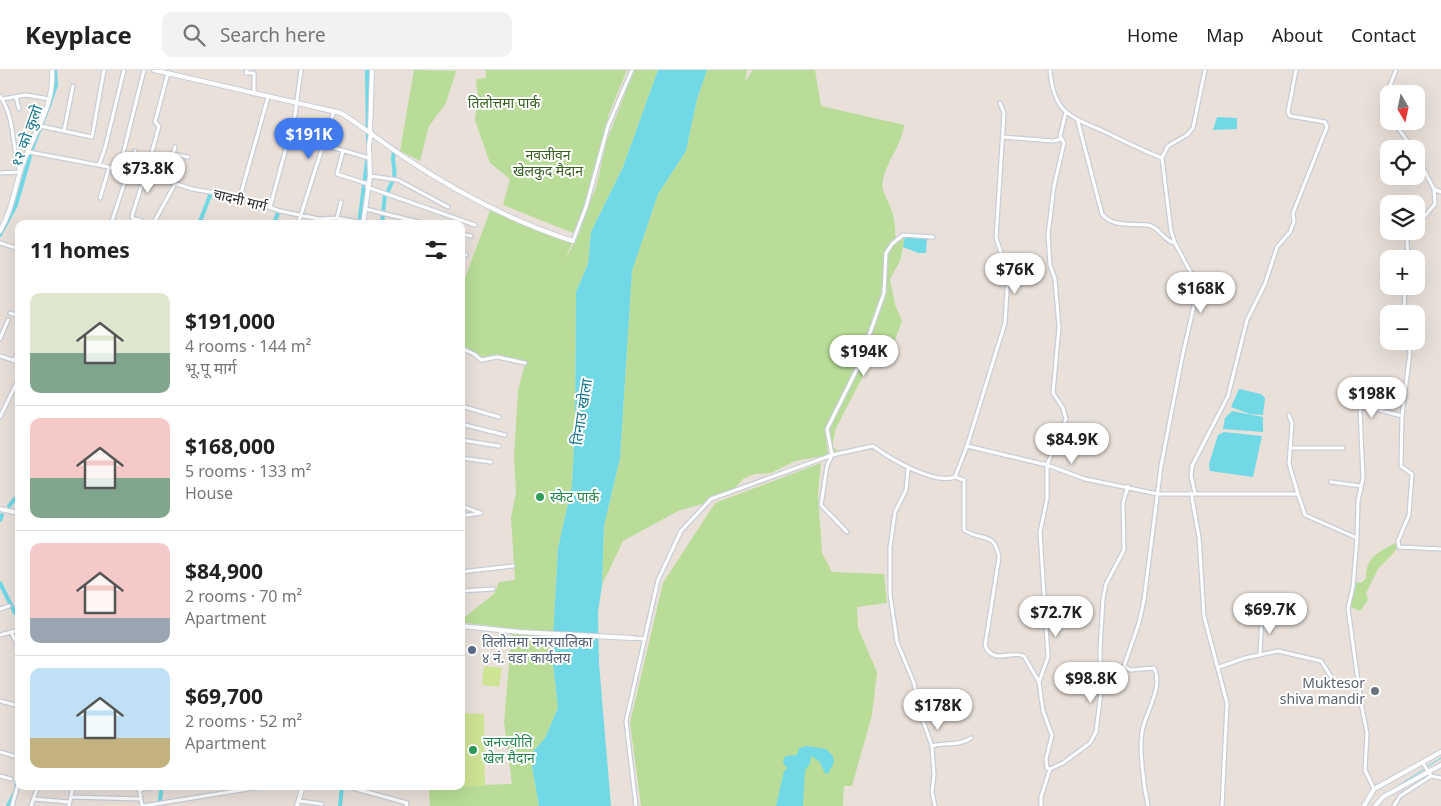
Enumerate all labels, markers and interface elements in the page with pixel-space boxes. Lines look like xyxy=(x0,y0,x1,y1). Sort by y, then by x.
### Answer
search box xyxy=(162,12,512,57)
text: Keyplace xyxy=(25,18,132,51)
icon: search xyxy=(180,21,208,49)
text: Search here xyxy=(220,22,326,48)
text: Home xyxy=(1127,23,1178,47)
text: Map xyxy=(1206,23,1244,47)
text: About xyxy=(1272,23,1323,47)
text: Contact xyxy=(1351,23,1416,47)
north arrow xyxy=(1380,85,1425,130)
map controls xyxy=(1380,85,1425,350)
park label: तिलोत्तमा पार्क xyxy=(468,93,540,112)
water label: १२ को कुलो xyxy=(6,101,48,170)
pin: $191K xyxy=(274,118,344,160)
text: $191K xyxy=(285,123,333,145)
button: locate xyxy=(1380,140,1425,185)
park label: नवजीवन खेलकुद मैदान xyxy=(513,145,583,181)
pin: $73.8K xyxy=(107,152,189,194)
text: $73.8K xyxy=(122,157,174,179)
street label: चादनी मार्ग xyxy=(211,184,270,216)
button: layers xyxy=(1380,195,1425,240)
text: 11 homes xyxy=(30,236,130,264)
icon: filters xyxy=(422,236,450,264)
button: + xyxy=(1380,250,1425,295)
pin: $76K xyxy=(985,252,1045,295)
text: $76K xyxy=(996,258,1034,280)
pin: $168K xyxy=(1166,272,1236,314)
text: $168K xyxy=(1177,277,1225,299)
button: − xyxy=(1380,305,1425,350)
text: $191,000 xyxy=(185,307,275,335)
icon: home xyxy=(70,313,130,373)
pin: $194K xyxy=(829,334,899,377)
text: 4 rooms · 144 m² xyxy=(185,335,311,357)
text: $194K xyxy=(840,340,888,362)
text: भू.पू मार्ग xyxy=(185,357,237,379)
water label: तिनाउ खोला xyxy=(566,376,596,446)
pin: $198K xyxy=(1337,376,1407,419)
text: $198K xyxy=(1348,382,1396,404)
pin: $84.9K xyxy=(1031,422,1113,465)
text: $84.9K xyxy=(1046,428,1098,450)
text: $168,000 xyxy=(185,432,275,460)
icon: home xyxy=(70,438,130,498)
text: 5 rooms · 133 m² xyxy=(185,460,311,482)
text: House xyxy=(185,482,233,504)
place label: स्केट पार्क xyxy=(550,487,599,506)
marker: स्केट पार्क xyxy=(534,491,546,503)
text: $84,900 xyxy=(185,557,263,585)
icon: home xyxy=(70,563,130,623)
text: 2 rooms · 70 m² xyxy=(185,585,302,607)
pin: $69.7K xyxy=(1229,592,1311,635)
pin: $72.7K xyxy=(1015,596,1097,638)
text: $69.7K xyxy=(1244,598,1296,620)
text: $72.7K xyxy=(1030,601,1082,623)
text: Apartment xyxy=(185,607,266,629)
place label: तिलोत्तमा नगरपालिका ४ नं. वडा कार्यलय xyxy=(482,632,593,667)
marker: तिलोत्तमा नगरपालिका ४ नं. वडा कार्यलय xyxy=(466,644,478,656)
pin: $98.8K xyxy=(1050,662,1132,704)
text: $98.8K xyxy=(1065,667,1117,689)
place label: Muktesor shiva mandir xyxy=(1280,673,1365,708)
text: $69,700 xyxy=(185,682,263,710)
marker: Muktesor shiva mandir xyxy=(1369,685,1381,697)
icon: home xyxy=(70,688,130,748)
pin: $178K xyxy=(903,688,973,731)
text: $178K xyxy=(914,694,962,716)
text: 2 rooms · 52 m² xyxy=(185,710,302,732)
text: Apartment xyxy=(185,732,266,754)
place label: जनज्योति खेल मैदान xyxy=(483,732,535,767)
marker: जनज्योति खेल मैदान xyxy=(467,744,479,756)

